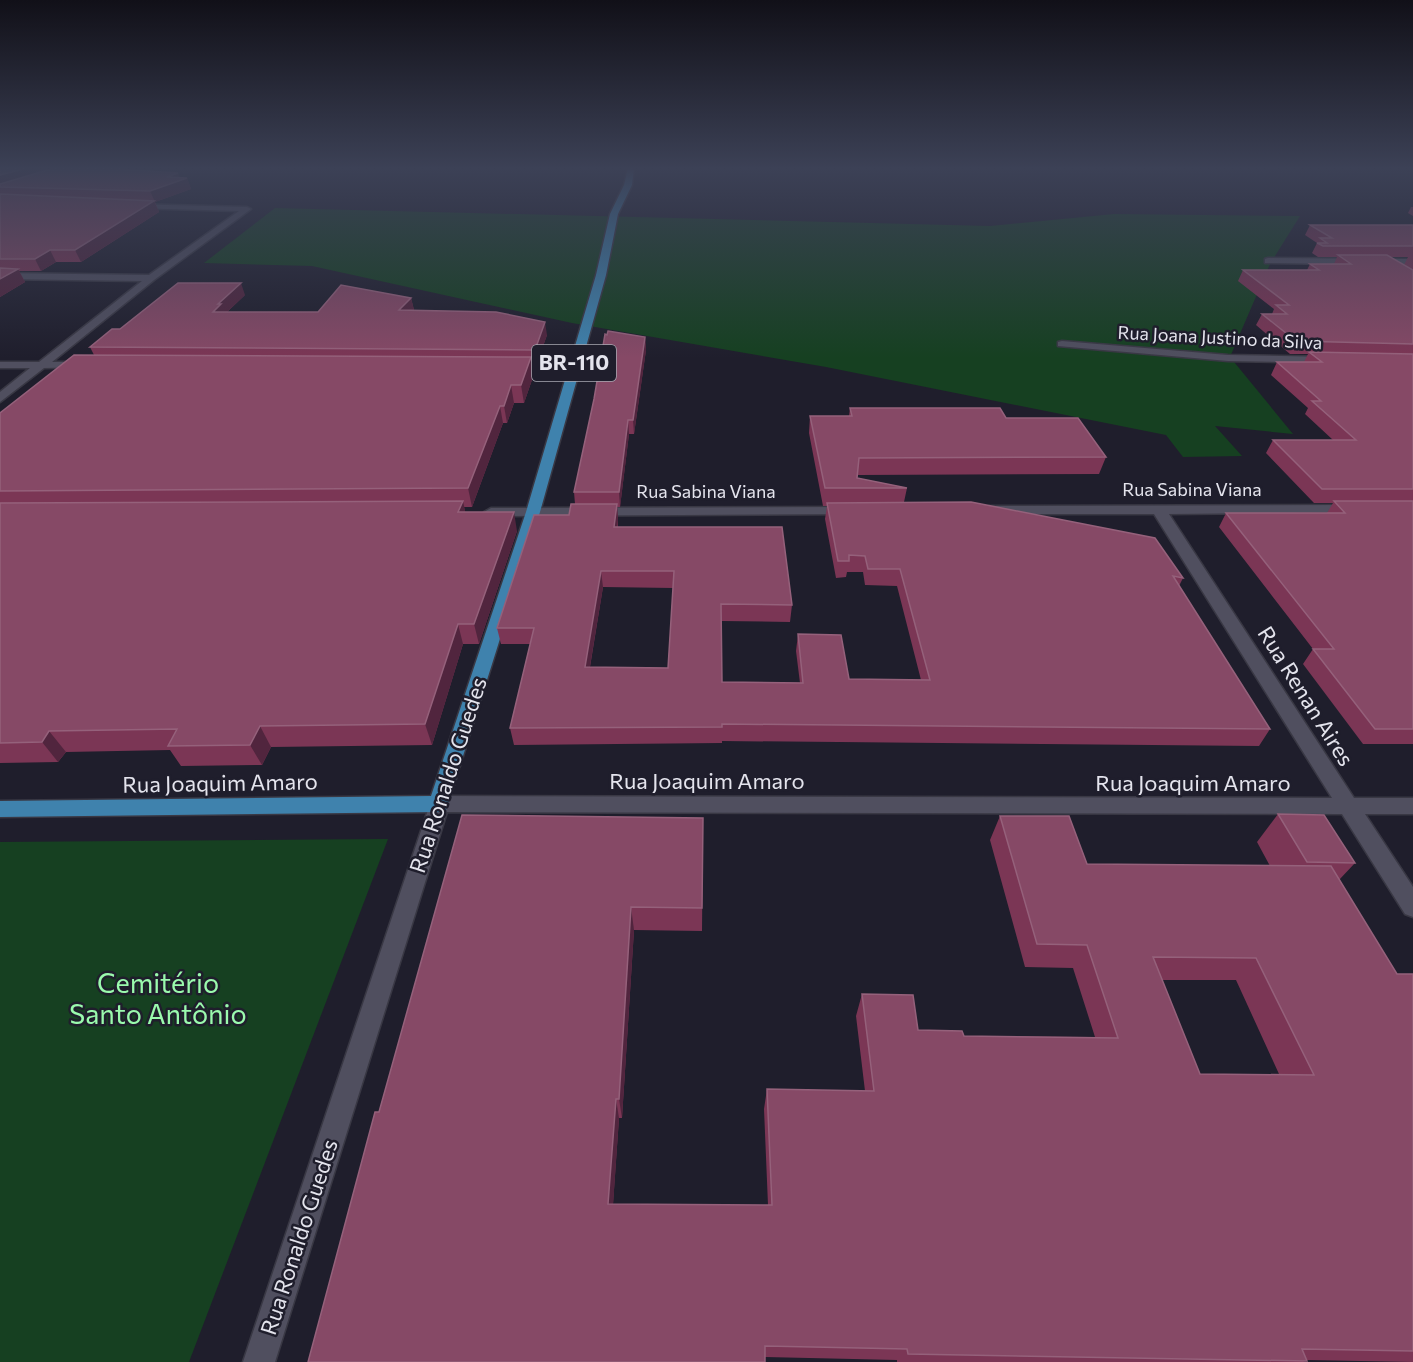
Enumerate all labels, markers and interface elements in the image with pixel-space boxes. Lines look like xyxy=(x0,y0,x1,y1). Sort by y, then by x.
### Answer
street label: Rua Joana Justino da Silva xyxy=(1117,321,1323,353)
road number: BR-110 xyxy=(532,345,616,381)
street label: Rua Sabina Viana xyxy=(1122,478,1262,500)
street label: Rua Sabina Viana xyxy=(636,480,776,502)
street label: Rua Renan Aires xyxy=(1253,621,1360,771)
street label: Rua Ronaldo Guedes xyxy=(403,674,492,876)
street label: Rua Joaquim Amaro xyxy=(122,767,318,798)
street label: Rua Joaquim Amaro xyxy=(609,767,805,794)
street label: Rua Joaquim Amaro xyxy=(1095,769,1291,796)
park label: Cemitério Santo Antônio xyxy=(69,966,247,1030)
street label: Rua Ronaldo Guedes xyxy=(254,1136,343,1338)

